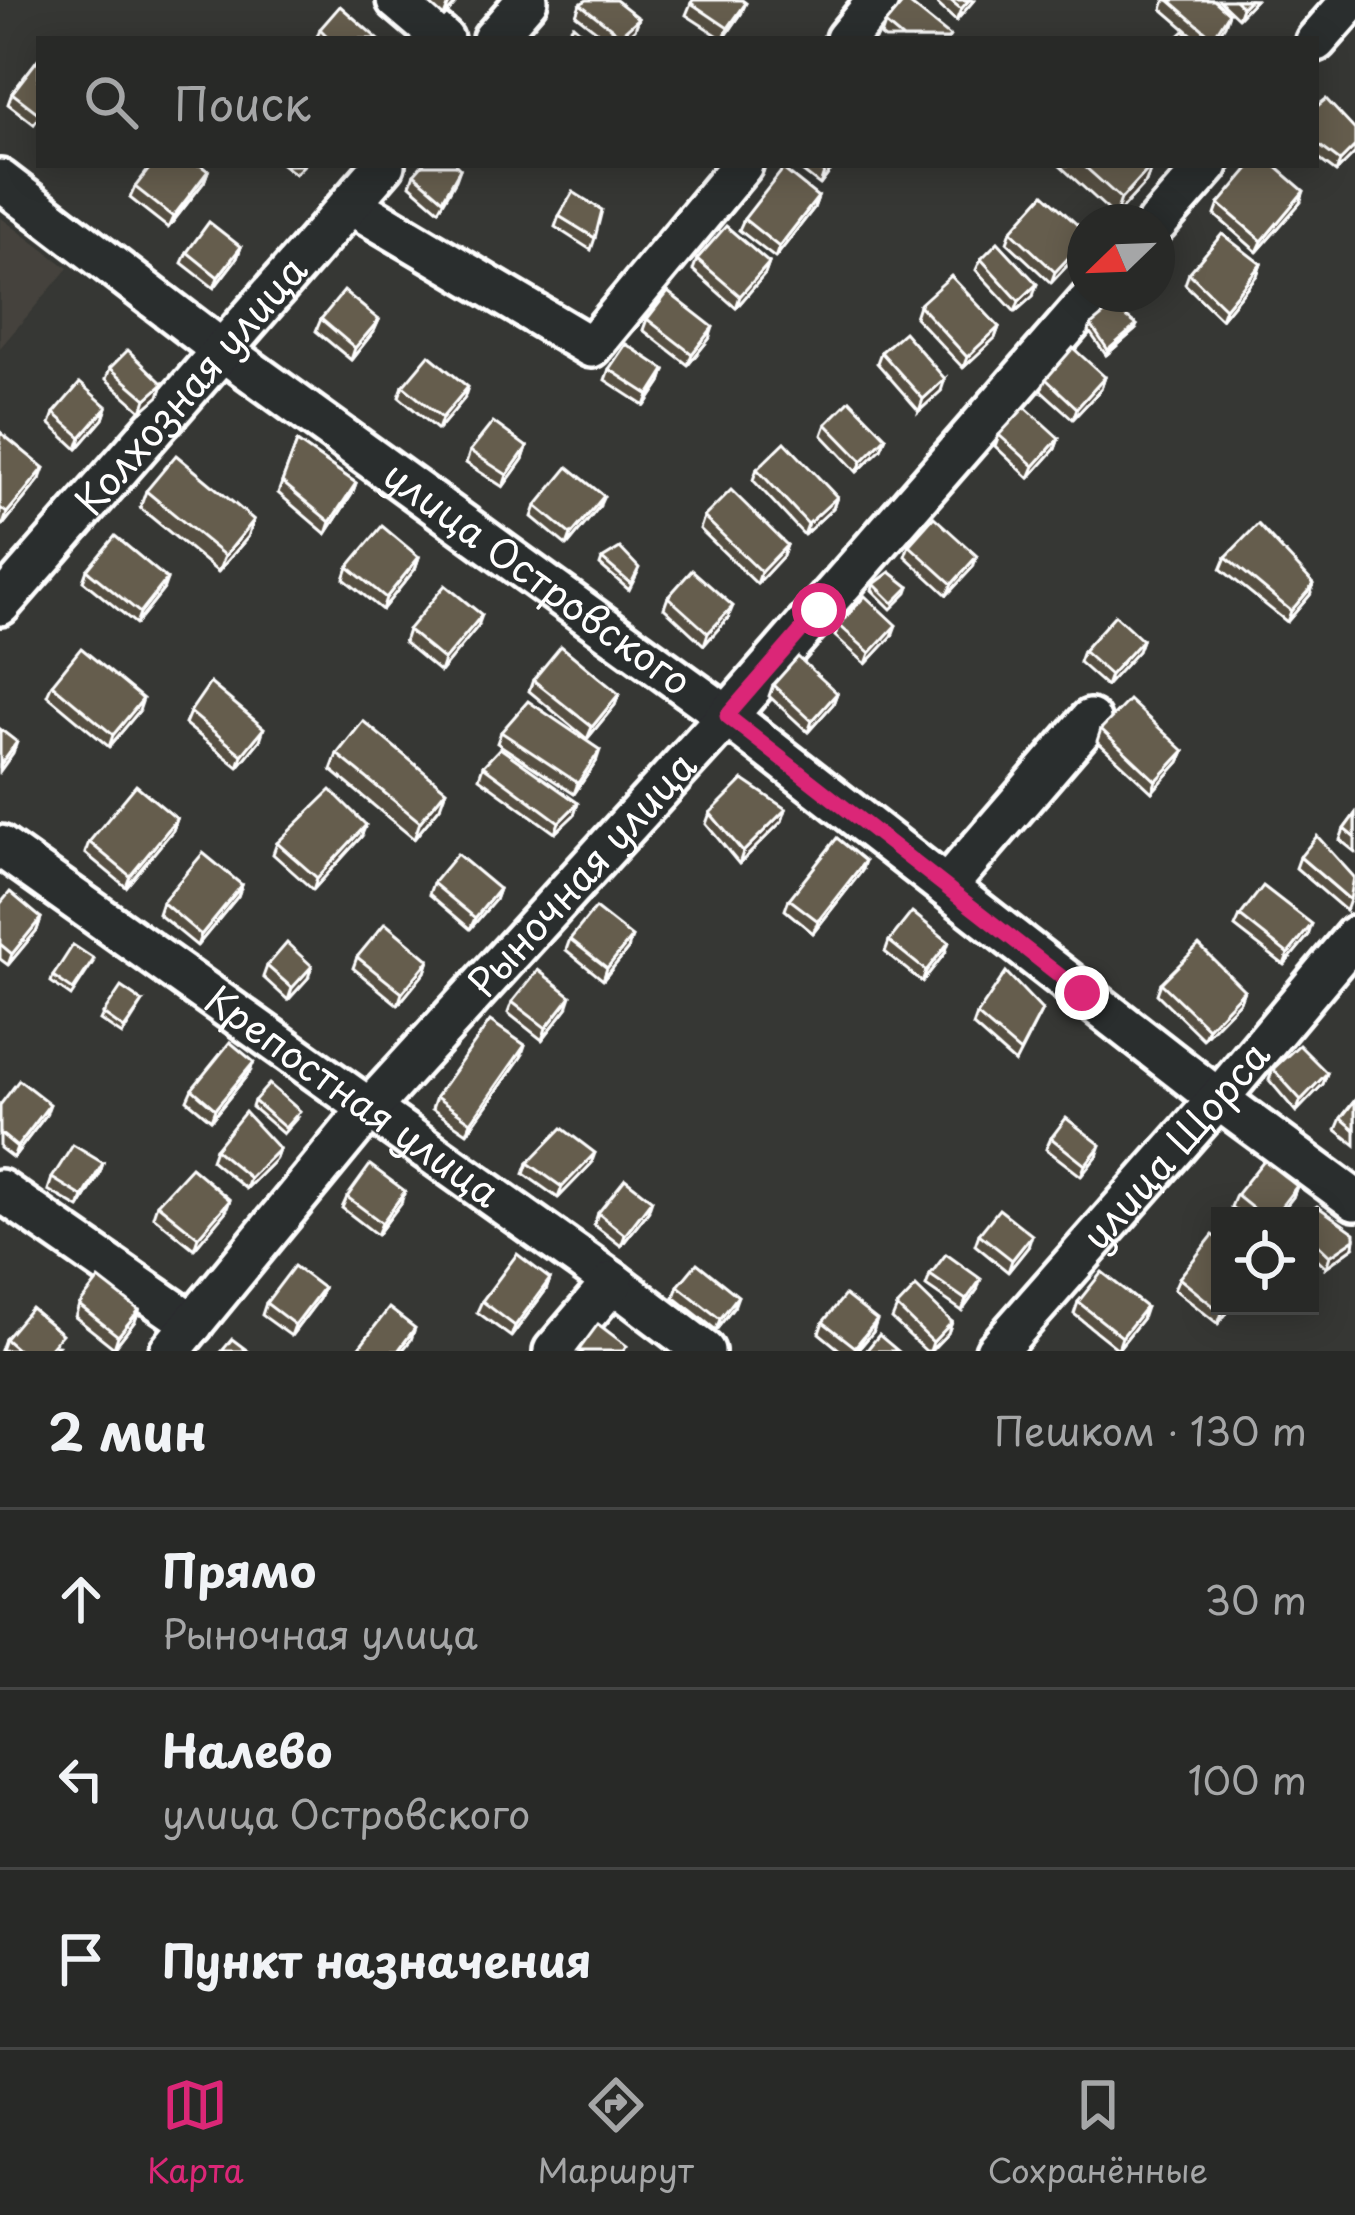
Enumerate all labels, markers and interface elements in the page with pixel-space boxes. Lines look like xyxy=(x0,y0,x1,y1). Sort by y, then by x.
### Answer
search box xyxy=(36,36,1319,168)
text: Поиск xyxy=(174,68,311,136)
icon: search xyxy=(78,69,144,135)
north arrow xyxy=(1067,204,1175,312)
street label: Колхозная улица xyxy=(59,241,320,527)
street label: улица Островского xyxy=(372,445,705,708)
route start xyxy=(792,583,846,637)
street label: Рыночная улица xyxy=(452,736,709,1010)
route end xyxy=(1055,966,1109,1020)
street label: Крепостная улица xyxy=(194,969,514,1220)
street label: улица Щорса xyxy=(1066,1026,1283,1262)
map controls xyxy=(1211,1207,1319,1315)
button: locate xyxy=(1211,1207,1319,1315)
text: 2 мин xyxy=(48,1391,207,1468)
text: Пешком · 130 m xyxy=(994,1400,1307,1459)
text: Прямо xyxy=(162,1535,316,1603)
icon: ahead xyxy=(48,1566,114,1632)
text: 30 m xyxy=(1204,1569,1307,1628)
text: Рыночная улица xyxy=(162,1603,478,1662)
text: Налево xyxy=(162,1715,332,1783)
icon: left xyxy=(48,1746,114,1812)
text: 100 m xyxy=(1188,1749,1307,1808)
text: улица Островского xyxy=(162,1783,530,1842)
text: Пункт назначения xyxy=(162,1925,592,1993)
icon: arrive xyxy=(48,1926,114,1992)
tab: Карта xyxy=(147,2072,244,2194)
tab: Маршрут xyxy=(538,2072,694,2194)
tab: Сохранённые xyxy=(987,2072,1208,2194)

